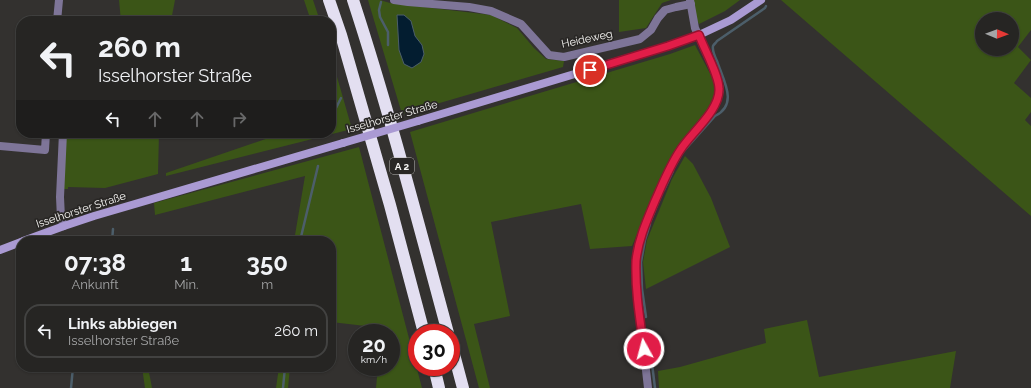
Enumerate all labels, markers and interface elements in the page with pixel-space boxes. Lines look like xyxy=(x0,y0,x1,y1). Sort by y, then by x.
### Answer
north arrow xyxy=(975,12,1019,56)
map controls xyxy=(975,12,1019,56)
street label: Heideweg xyxy=(560,27,614,51)
text: 260 m xyxy=(98,31,181,64)
icon: left xyxy=(32,32,84,84)
pin xyxy=(573,53,607,87)
icon: arrive xyxy=(579,59,601,81)
text: Isselhorster Straße xyxy=(98,65,252,86)
street label: Isselhorster Straße xyxy=(345,98,439,136)
icon: left xyxy=(102,108,124,130)
icon: ahead xyxy=(144,108,166,130)
icon: ahead xyxy=(186,108,208,130)
icon: right xyxy=(228,108,250,130)
road number: A 2 xyxy=(390,158,414,174)
street label: Isselhorster Straße xyxy=(34,189,128,231)
text: 07:38 xyxy=(64,248,126,277)
text: 1 xyxy=(180,248,192,277)
text: 350 xyxy=(247,248,288,277)
text: Ankunft xyxy=(72,277,119,292)
text: Min. xyxy=(174,277,198,292)
text: m xyxy=(261,277,273,292)
text: Links abbiegen xyxy=(68,315,177,333)
icon: left xyxy=(34,320,56,342)
text: 260 m xyxy=(274,322,318,340)
speed limit sign: 30 xyxy=(408,324,460,376)
position arrow xyxy=(623,328,665,370)
text: Isselhorster Straße xyxy=(68,333,179,348)
text: 20 xyxy=(362,333,386,357)
text: km/h xyxy=(361,354,387,365)

